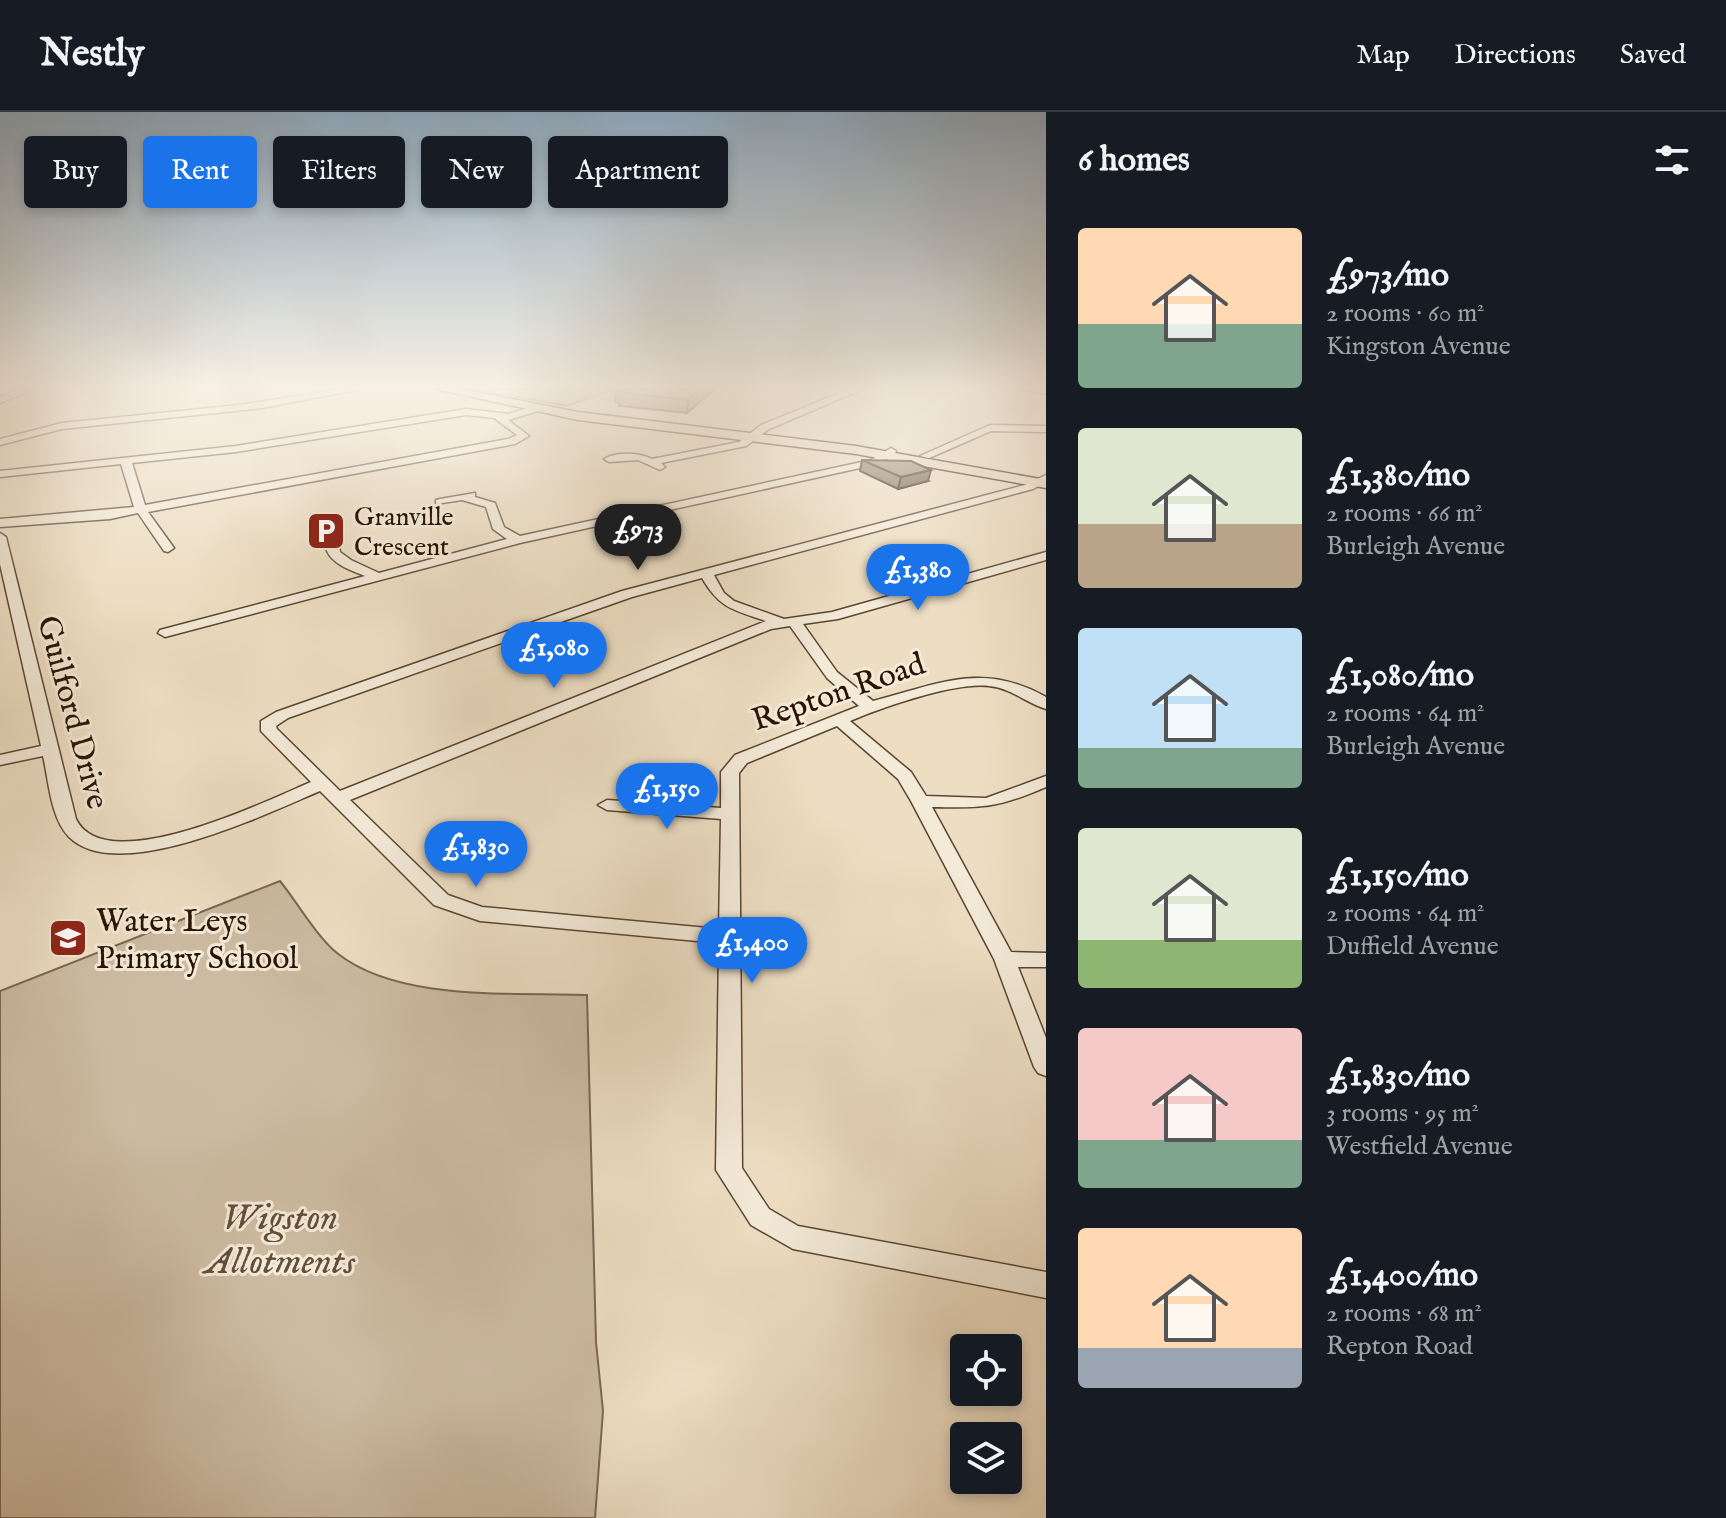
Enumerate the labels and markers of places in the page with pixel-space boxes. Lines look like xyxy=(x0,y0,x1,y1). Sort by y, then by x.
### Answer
place label: Granville Crescent xyxy=(354,501,454,564)
pin: £973 xyxy=(591,504,685,572)
parking icon: Granville Crescent xyxy=(305,510,347,552)
pin: £1,380 xyxy=(853,544,983,612)
pin: £1,080 xyxy=(489,622,619,690)
pin: £1,150 xyxy=(602,763,732,831)
pin: £1,830 xyxy=(411,821,541,889)
place label: Water Leys Primary School xyxy=(96,902,298,980)
school or university icon: Water Leys Primary School xyxy=(47,917,89,959)
pin: £1,400 xyxy=(687,917,817,985)

